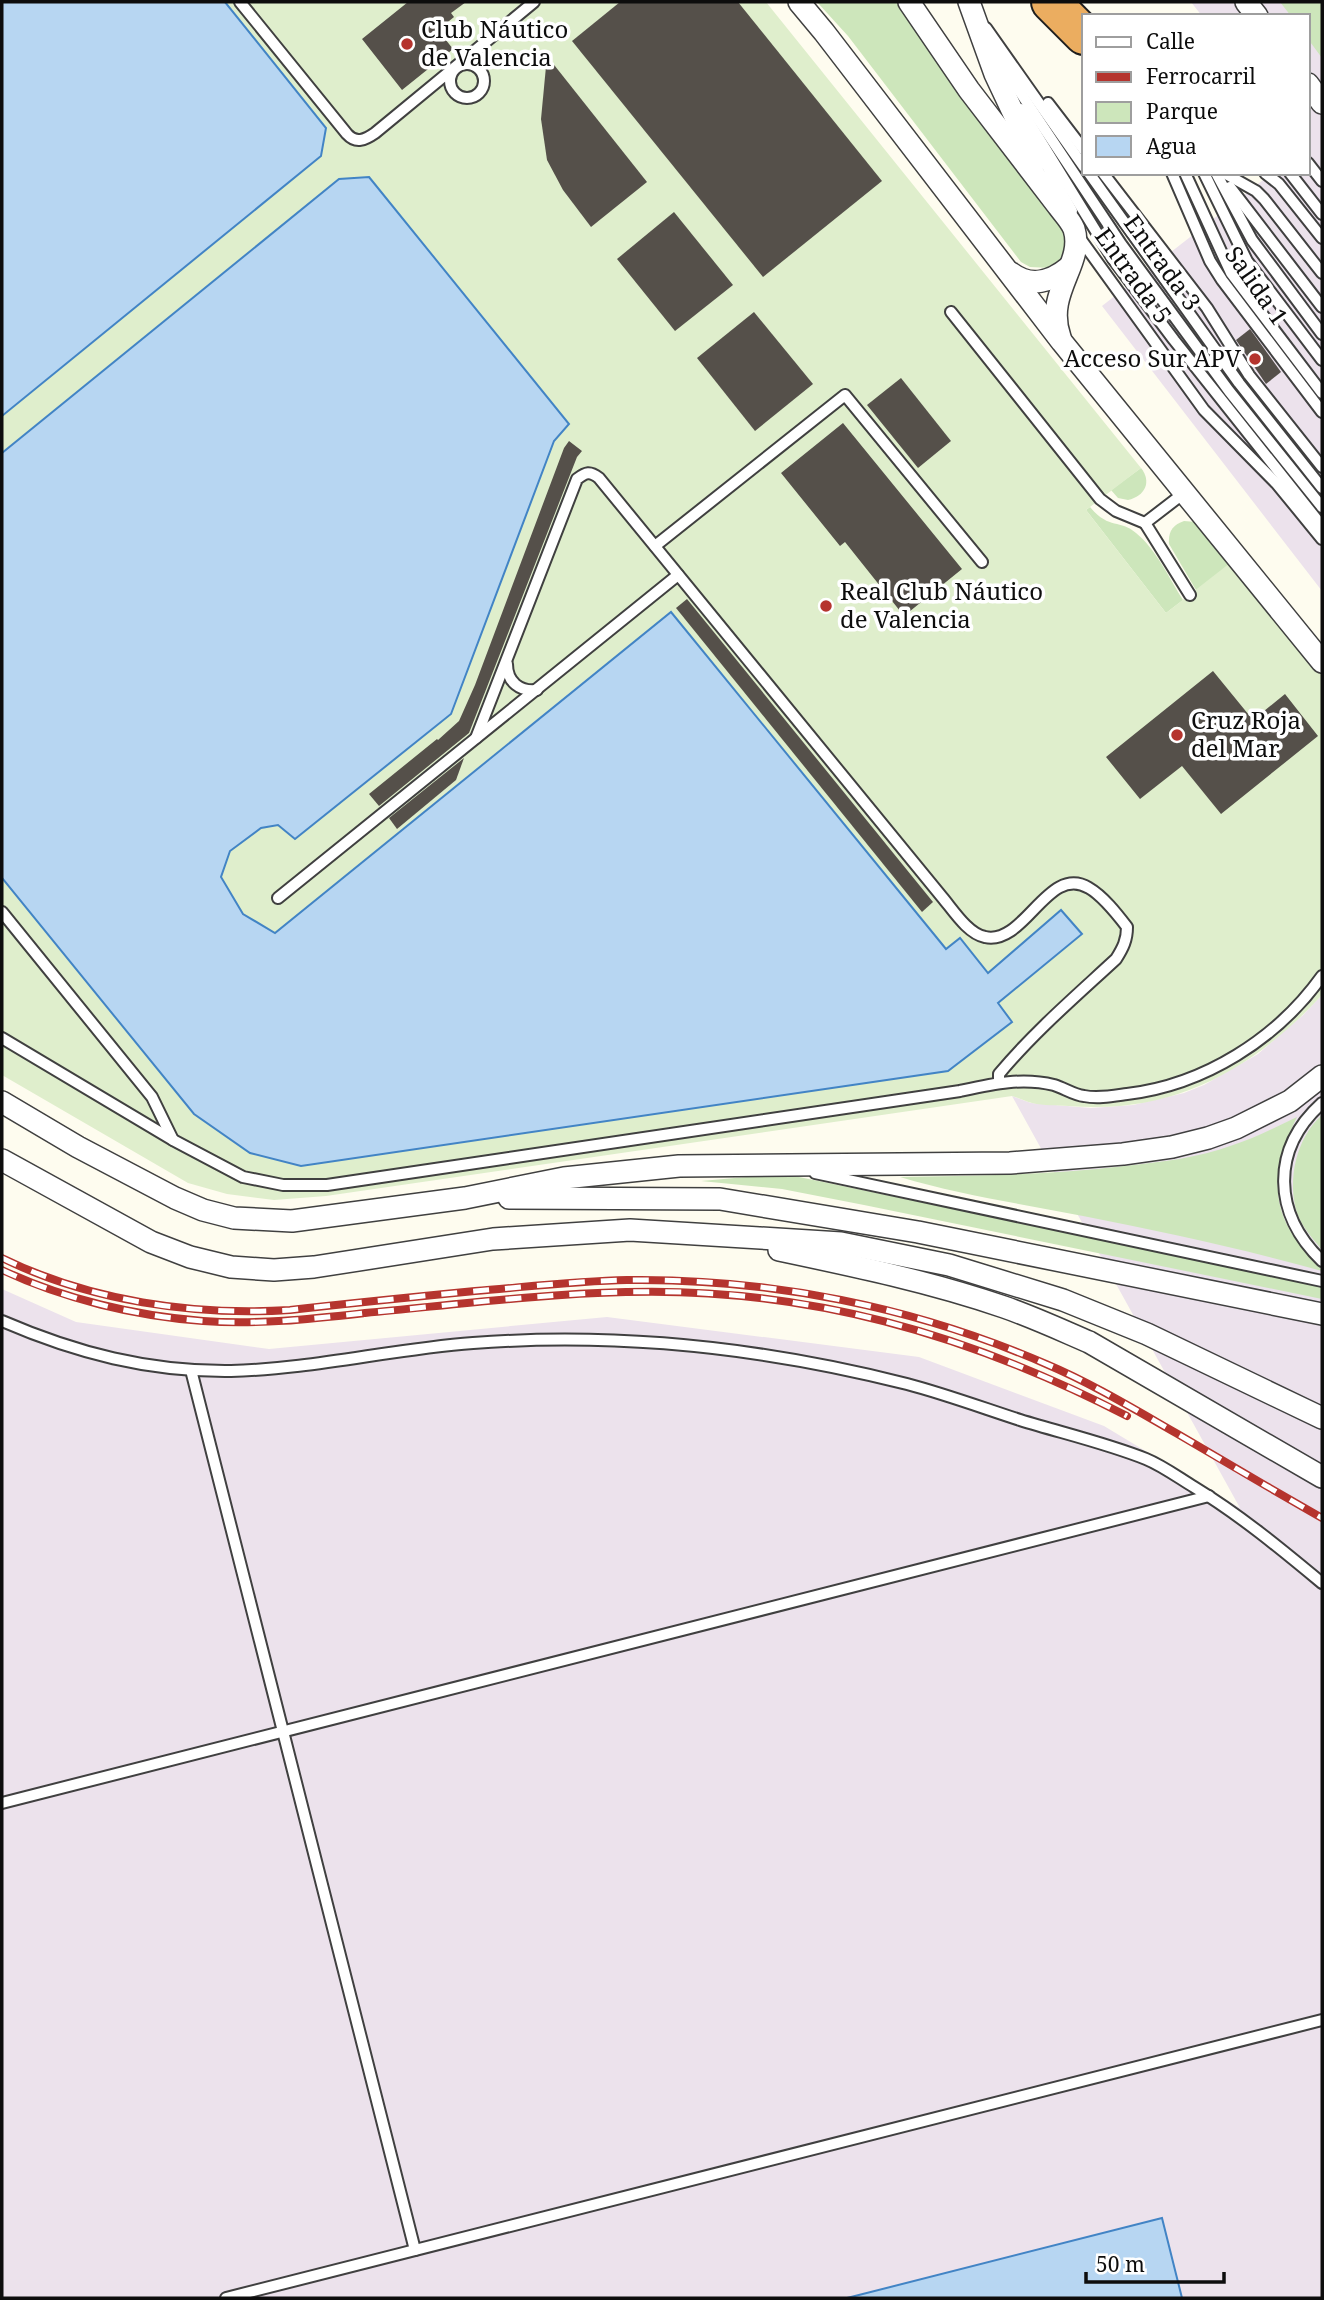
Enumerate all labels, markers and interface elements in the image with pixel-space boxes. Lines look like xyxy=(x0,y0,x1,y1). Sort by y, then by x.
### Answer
place label: Club Náutico de Valencia xyxy=(421,12,568,73)
legend xyxy=(1082,14,1310,175)
text: Calle xyxy=(1146,27,1195,55)
marker: Club Náutico de Valencia xyxy=(399,36,415,52)
text: Ferrocarril xyxy=(1146,62,1256,90)
text: Parque xyxy=(1146,97,1218,125)
text: Agua xyxy=(1146,132,1197,160)
street label: Entrada 3 xyxy=(1117,207,1209,317)
street label: Entrada 5 xyxy=(1088,220,1180,330)
street label: Salida 1 xyxy=(1218,239,1296,331)
place label: Acceso Sur APV xyxy=(1064,341,1242,374)
marker: Acceso Sur APV xyxy=(1247,351,1263,367)
place label: Real Club Náutico de Valencia xyxy=(840,574,1043,635)
marker: Real Club Náutico de Valencia xyxy=(818,598,834,614)
place label: Cruz Roja del Mar xyxy=(1191,703,1301,764)
marker: Cruz Roja del Mar xyxy=(1169,727,1185,743)
scale bar xyxy=(1086,2240,1224,2284)
text: 50 m xyxy=(1096,2250,1145,2278)

